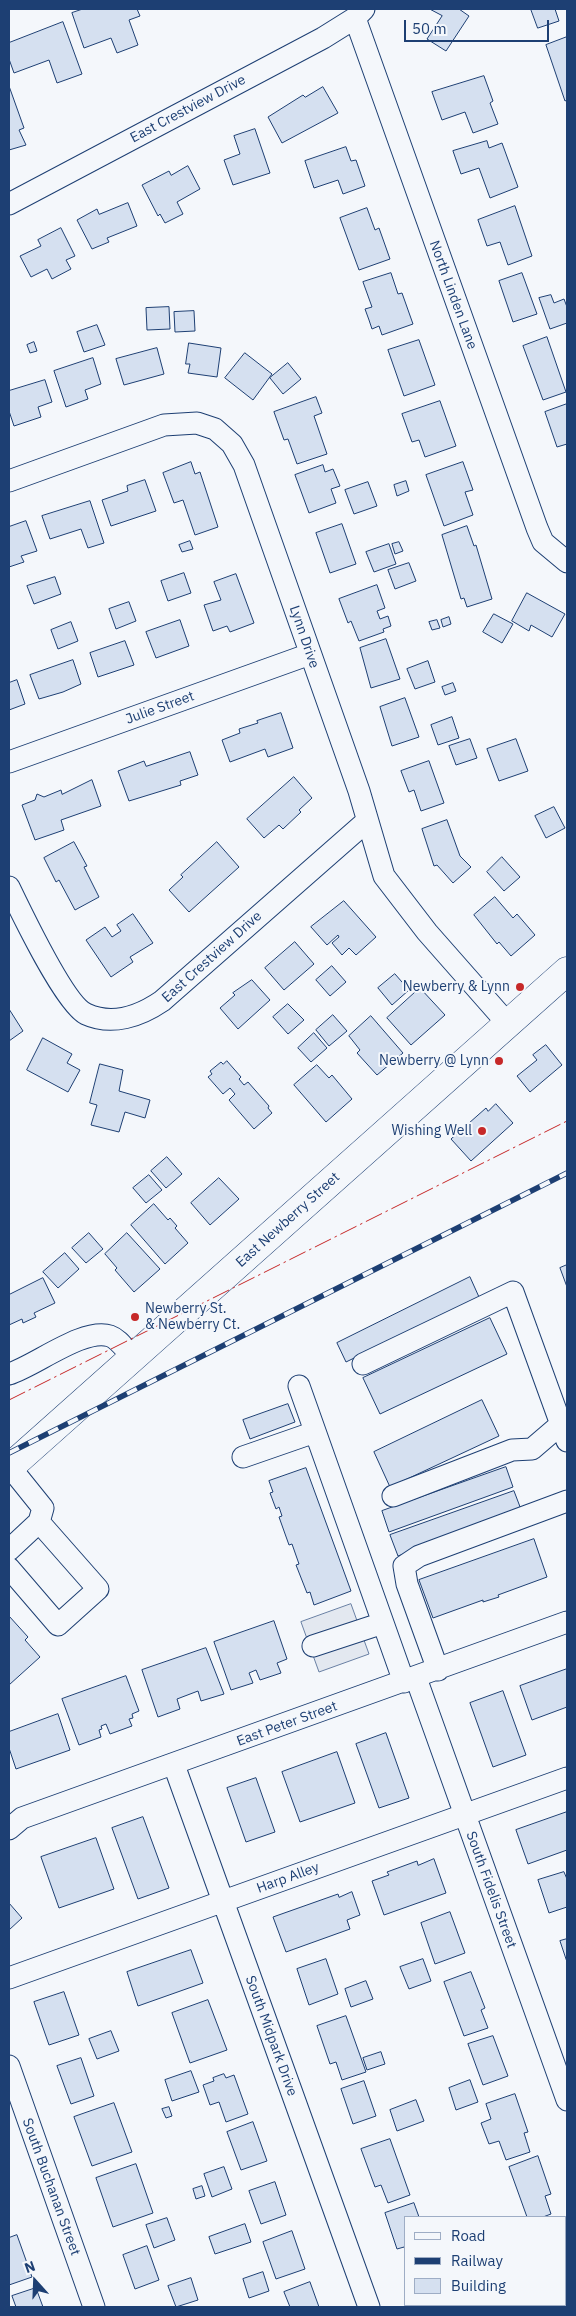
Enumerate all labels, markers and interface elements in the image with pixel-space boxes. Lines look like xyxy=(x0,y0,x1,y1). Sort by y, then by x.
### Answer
scale bar xyxy=(406,10,551,42)
text: 50 m xyxy=(412,19,447,38)
street label: East Crestview Drive xyxy=(127,71,249,147)
street label: North Linden Lane xyxy=(425,238,481,352)
street label: Lynn Drive xyxy=(285,603,323,671)
street label: Julie Street xyxy=(123,688,197,728)
street label: East Crestview Drive xyxy=(159,908,265,1006)
place label: Newberry & Lynn xyxy=(403,979,510,995)
marker: Newberry & Lynn xyxy=(514,981,526,993)
place label: Newberry @ Lynn xyxy=(379,1053,489,1069)
marker: Newberry @ Lynn xyxy=(493,1055,505,1067)
place label: Wishing Well xyxy=(392,1123,472,1139)
marker: Wishing Well xyxy=(476,1125,488,1137)
street label: East Newberry Street xyxy=(233,1169,343,1271)
place label: Newberry St. & Newberry Ct. xyxy=(145,1301,240,1334)
marker: Newberry St. & Newberry Ct. xyxy=(129,1311,141,1323)
street label: East Peter Street xyxy=(234,1698,340,1750)
street label: South Fidelis Street xyxy=(462,1829,520,1951)
street label: Harp Alley xyxy=(255,1859,321,1897)
street label: South Midpark Drive xyxy=(241,1973,301,2099)
street label: South Buchanan Street xyxy=(18,2116,84,2258)
legend xyxy=(404,2216,566,2306)
text: Road xyxy=(451,2226,486,2245)
text: Railway xyxy=(451,2251,503,2270)
north arrow xyxy=(10,2256,60,2306)
text: N xyxy=(22,2257,38,2277)
text: Building xyxy=(451,2276,506,2295)

